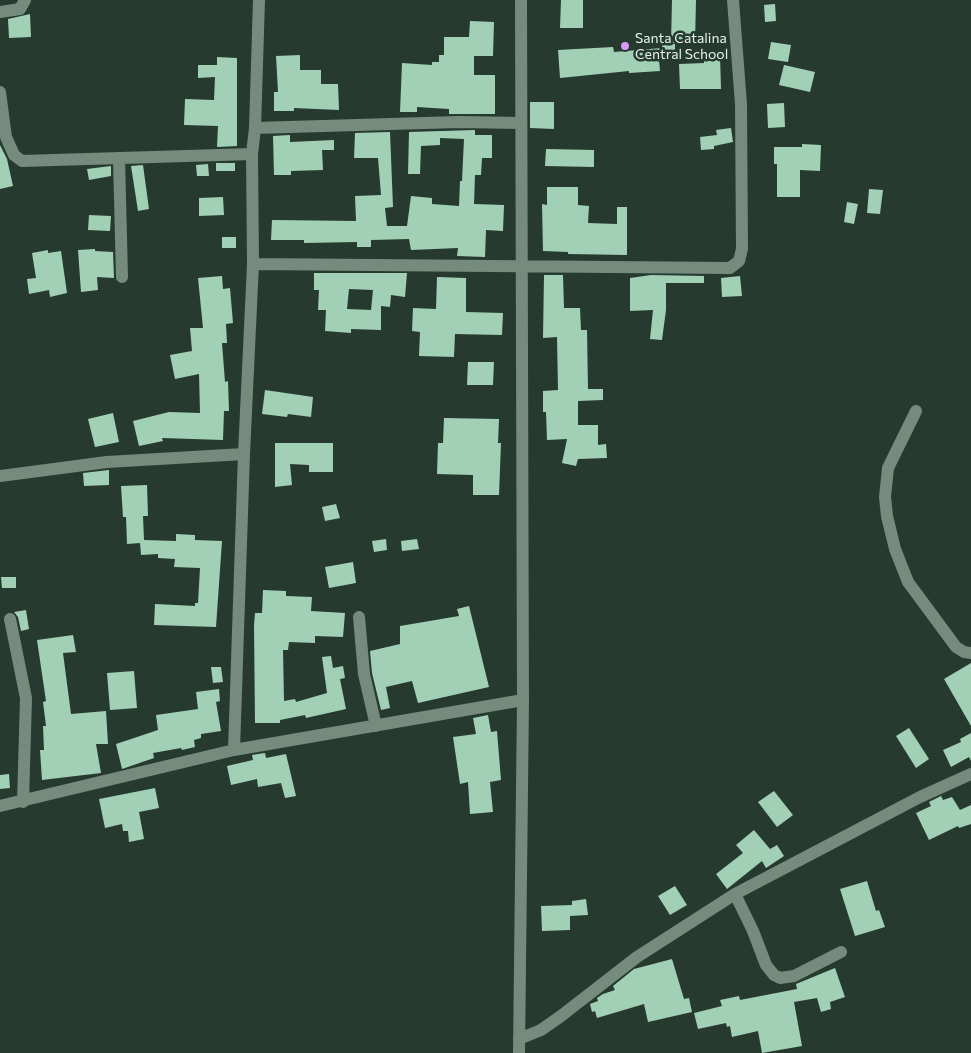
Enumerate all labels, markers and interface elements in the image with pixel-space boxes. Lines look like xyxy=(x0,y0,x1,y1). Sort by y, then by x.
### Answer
place label: Santa Catalina Central School xyxy=(635,30,728,62)
marker: Santa Catalina Central School xyxy=(619,40,631,52)

